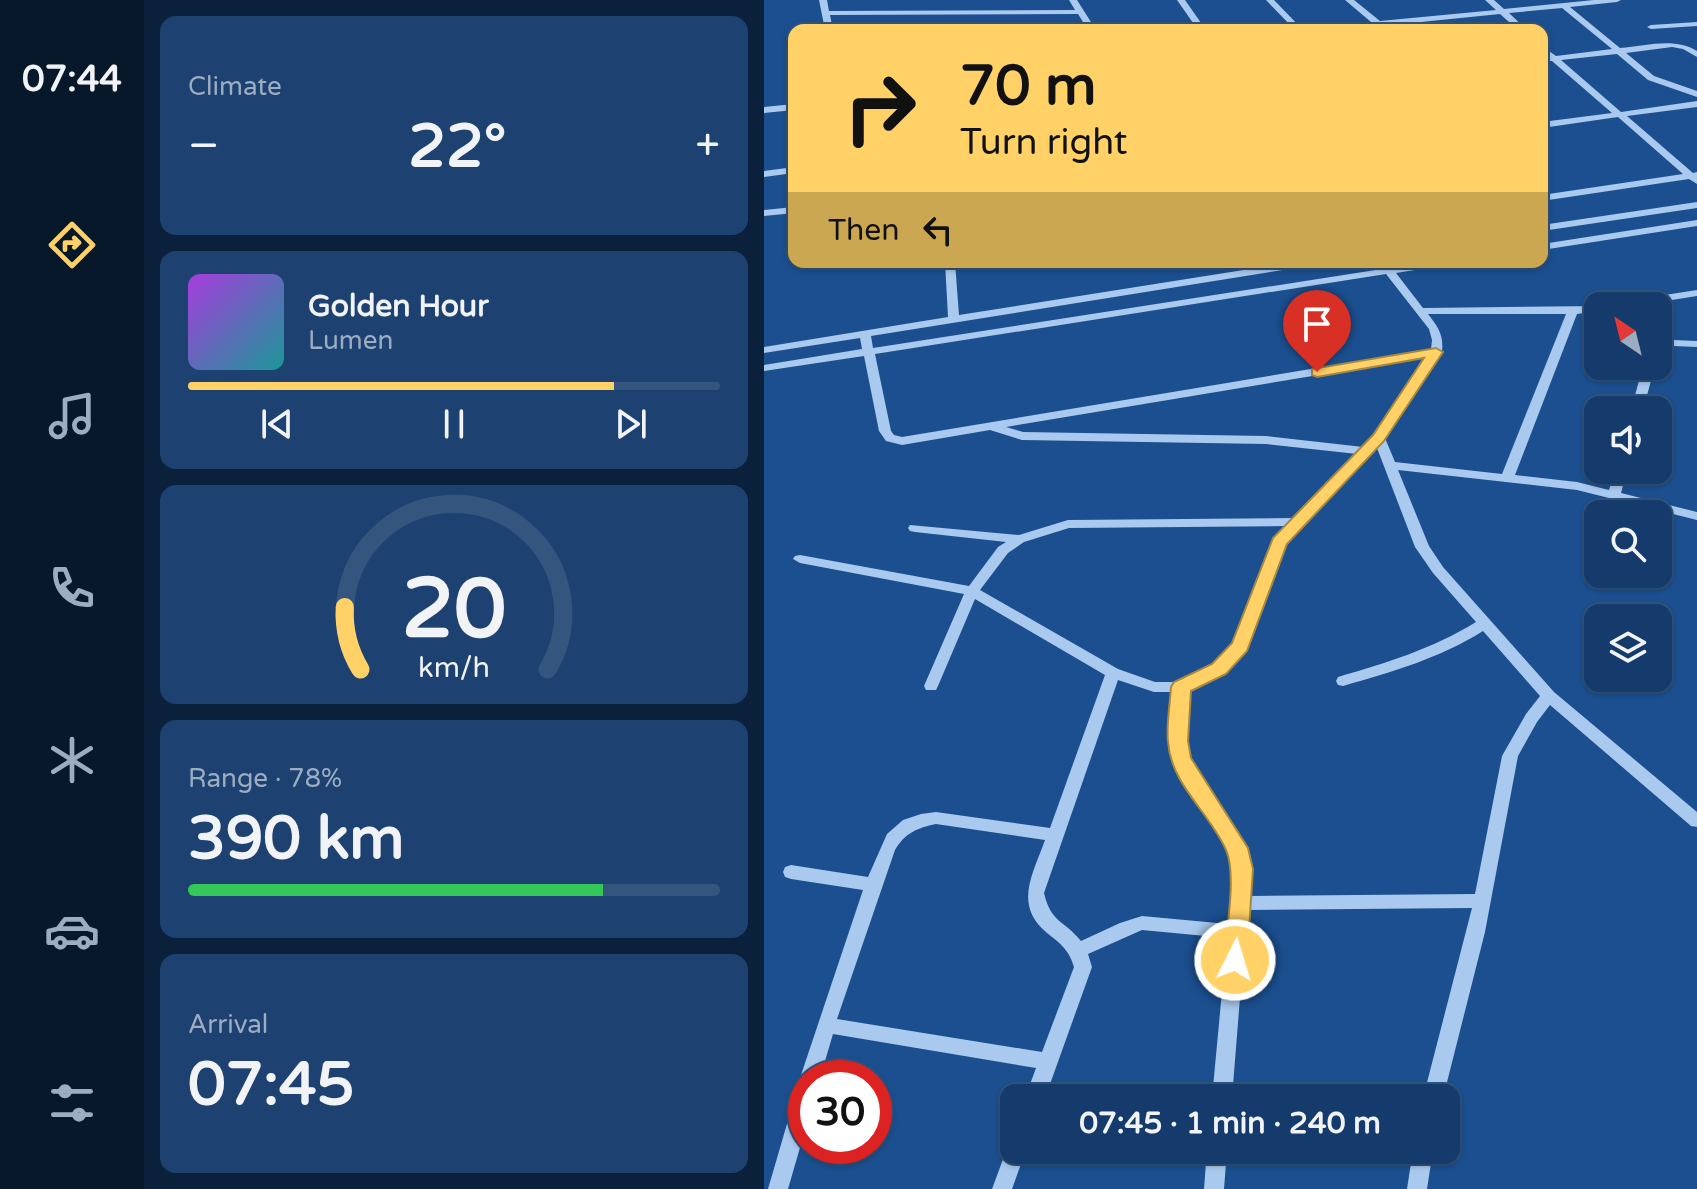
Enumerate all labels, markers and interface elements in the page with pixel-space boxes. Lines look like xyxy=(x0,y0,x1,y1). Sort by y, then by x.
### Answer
text: 70 m xyxy=(960,53,1096,120)
icon: right xyxy=(828,56,932,160)
text: 07:44 xyxy=(22,58,122,101)
text: Climate xyxy=(188,71,282,102)
text: 22° xyxy=(408,111,506,183)
text: − xyxy=(188,120,219,173)
text: + xyxy=(695,120,720,173)
text: Turn right xyxy=(960,121,1127,164)
icon: left xyxy=(916,208,960,252)
text: Then xyxy=(828,212,900,249)
icon: directions xyxy=(44,217,100,273)
text: Golden Hour xyxy=(308,288,489,325)
pin xyxy=(1283,290,1351,372)
north arrow xyxy=(1584,292,1672,380)
map controls xyxy=(1584,292,1672,692)
icon: arrive xyxy=(1295,302,1339,346)
text: Lumen xyxy=(308,325,393,356)
icon: music xyxy=(44,388,100,444)
button: sound xyxy=(1584,396,1672,484)
icon: previous xyxy=(255,402,299,446)
icon: pause xyxy=(432,402,476,446)
icon: next xyxy=(609,402,653,446)
button: search xyxy=(1584,500,1672,588)
icon: phone xyxy=(44,560,100,616)
text: 20 xyxy=(402,560,506,660)
button: layers xyxy=(1584,604,1672,692)
text: km/h xyxy=(418,652,490,686)
icon: climate xyxy=(44,732,100,788)
text: Range · 78% xyxy=(188,763,342,794)
text: 390 km xyxy=(188,803,404,875)
icon: car xyxy=(44,903,100,959)
position arrow xyxy=(1193,918,1277,1002)
text: Arrival xyxy=(188,1009,268,1040)
text: 07:45 xyxy=(188,1049,354,1121)
speed limit sign: 30 xyxy=(788,1060,892,1164)
icon: filters xyxy=(44,1075,100,1131)
text: 07:45 · 1 min · 240 m xyxy=(1079,1105,1381,1142)

